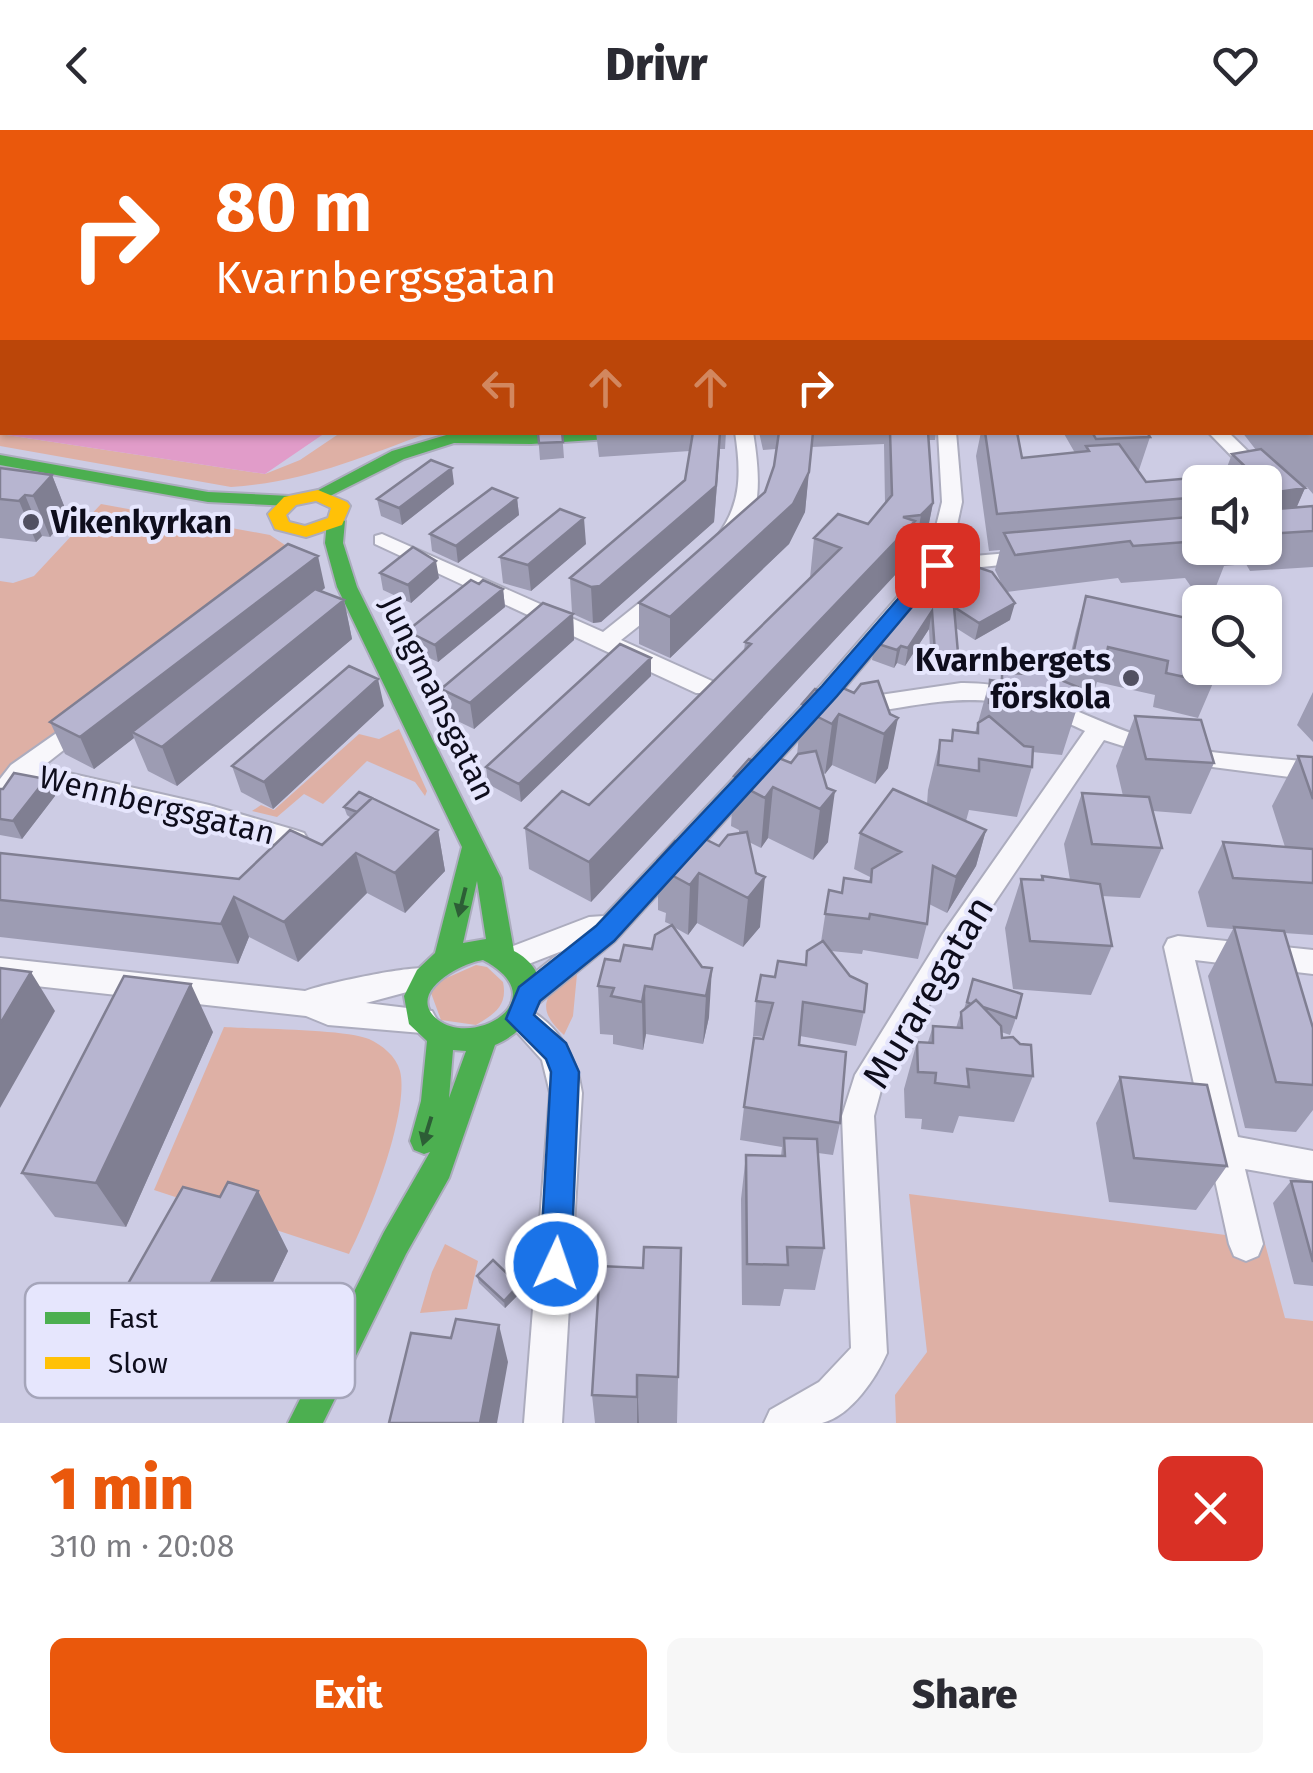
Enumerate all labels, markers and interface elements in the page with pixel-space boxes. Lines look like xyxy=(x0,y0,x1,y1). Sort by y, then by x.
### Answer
icon: back xyxy=(50,38,105,93)
text: Drivr xyxy=(606,38,707,92)
icon: heart xyxy=(1208,38,1263,93)
text: 80 m xyxy=(215,166,372,250)
icon: right xyxy=(50,170,180,300)
text: Kvarnbergsgatan xyxy=(215,251,557,305)
icon: left xyxy=(473,360,528,415)
icon: ahead xyxy=(578,360,633,415)
icon: ahead xyxy=(683,360,738,415)
icon: right xyxy=(788,360,843,415)
map controls xyxy=(1182,465,1282,685)
button: sound xyxy=(1182,465,1282,565)
place label: Vikenkyrkan xyxy=(50,503,232,541)
marker: Vikenkyrkan xyxy=(20,511,42,533)
pin xyxy=(895,523,980,608)
icon: arrive xyxy=(910,538,965,593)
button: search xyxy=(1182,585,1282,685)
street label: Jungmansgatan xyxy=(372,589,504,807)
place label: Kvarnbergets förskola xyxy=(915,641,1111,716)
marker: Kvarnbergets förskola xyxy=(1120,667,1142,689)
street label: Wennbergsgatan xyxy=(35,757,279,853)
one-way arrow xyxy=(453,887,469,918)
street label: Muraregatan xyxy=(853,888,1003,1096)
one-way arrow xyxy=(419,1116,434,1147)
position arrow xyxy=(504,1212,608,1316)
legend xyxy=(25,1283,355,1398)
text: Fast xyxy=(108,1302,159,1335)
text: Slow xyxy=(108,1347,168,1380)
text: 1 min xyxy=(50,1453,194,1525)
button: close xyxy=(1158,1456,1263,1561)
text: 310 m · 20:08 xyxy=(50,1527,234,1565)
button: Exit xyxy=(50,1638,647,1753)
button: Share xyxy=(667,1638,1263,1753)

